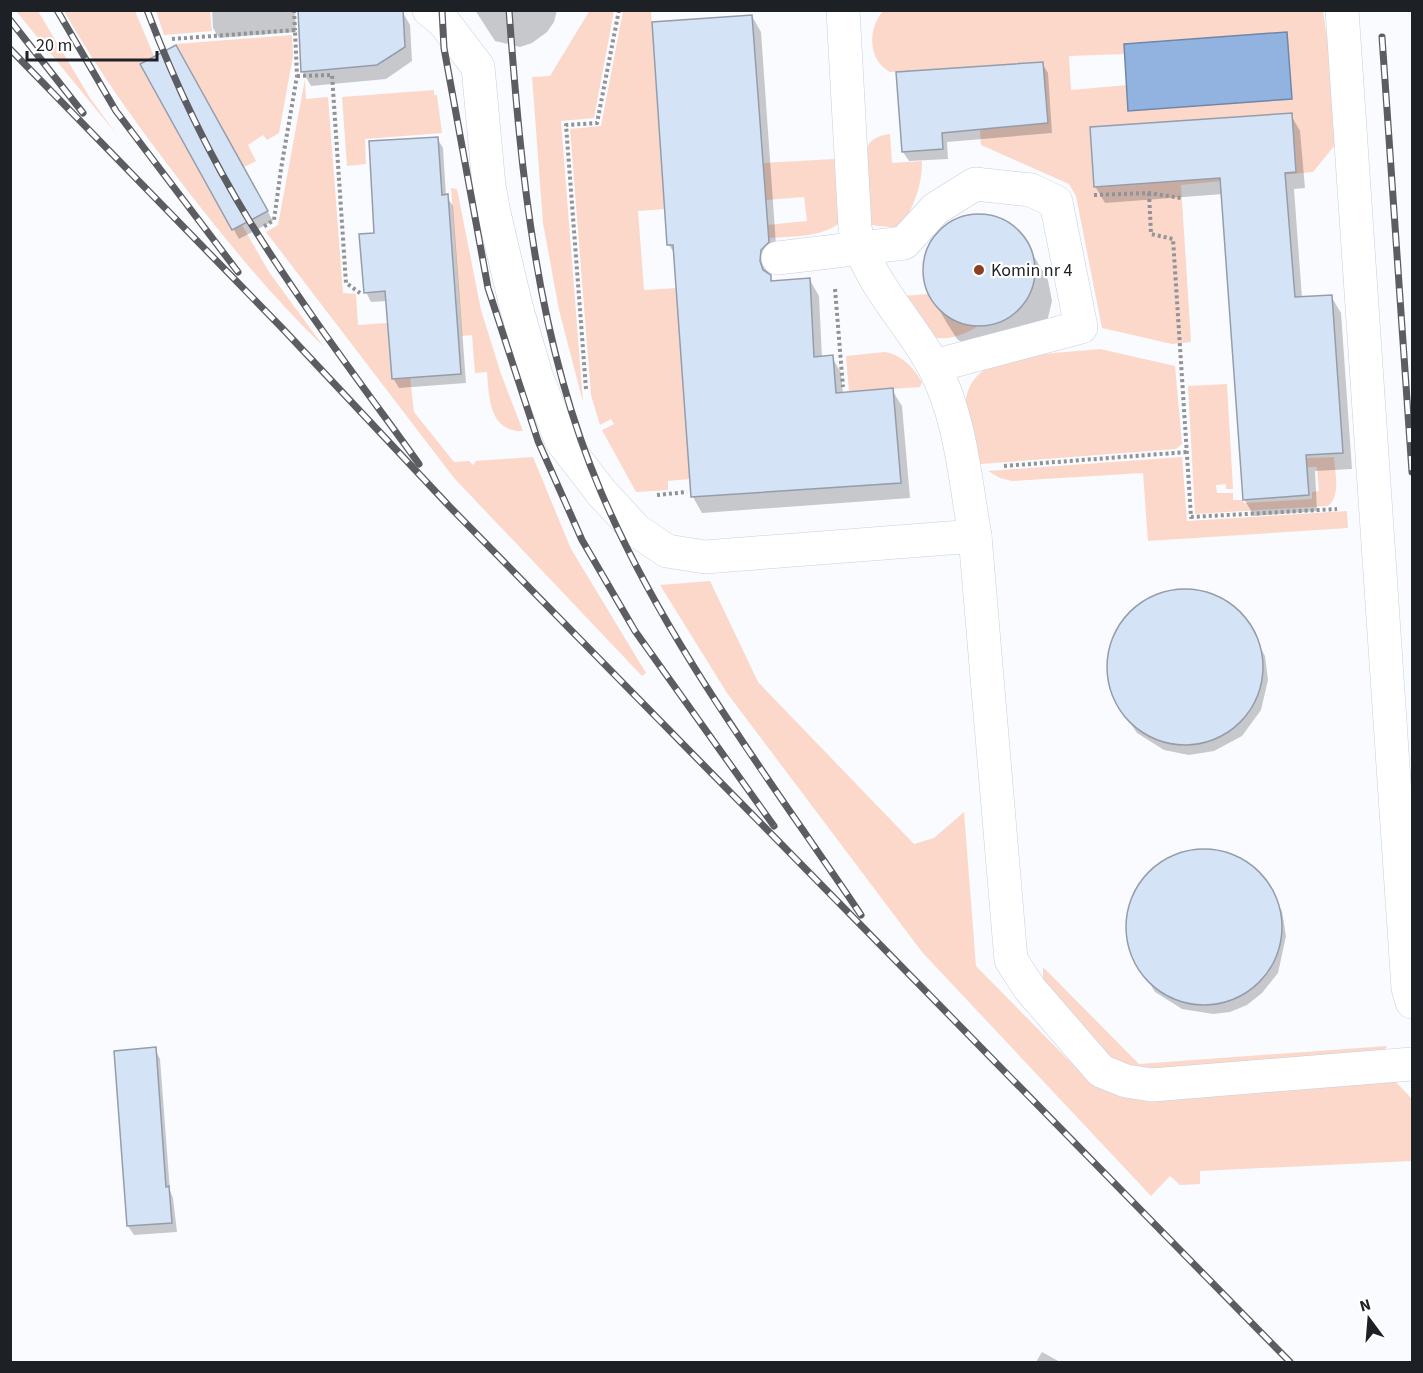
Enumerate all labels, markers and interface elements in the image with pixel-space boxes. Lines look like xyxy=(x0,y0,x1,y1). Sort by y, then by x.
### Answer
scale bar xyxy=(27,24,158,62)
text: 20 m xyxy=(36,33,72,58)
place label: Komin nr 4 xyxy=(991,258,1073,283)
marker: Komin nr 4 xyxy=(972,263,986,277)
north arrow xyxy=(1339,1289,1399,1349)
text: N xyxy=(1357,1294,1373,1318)

